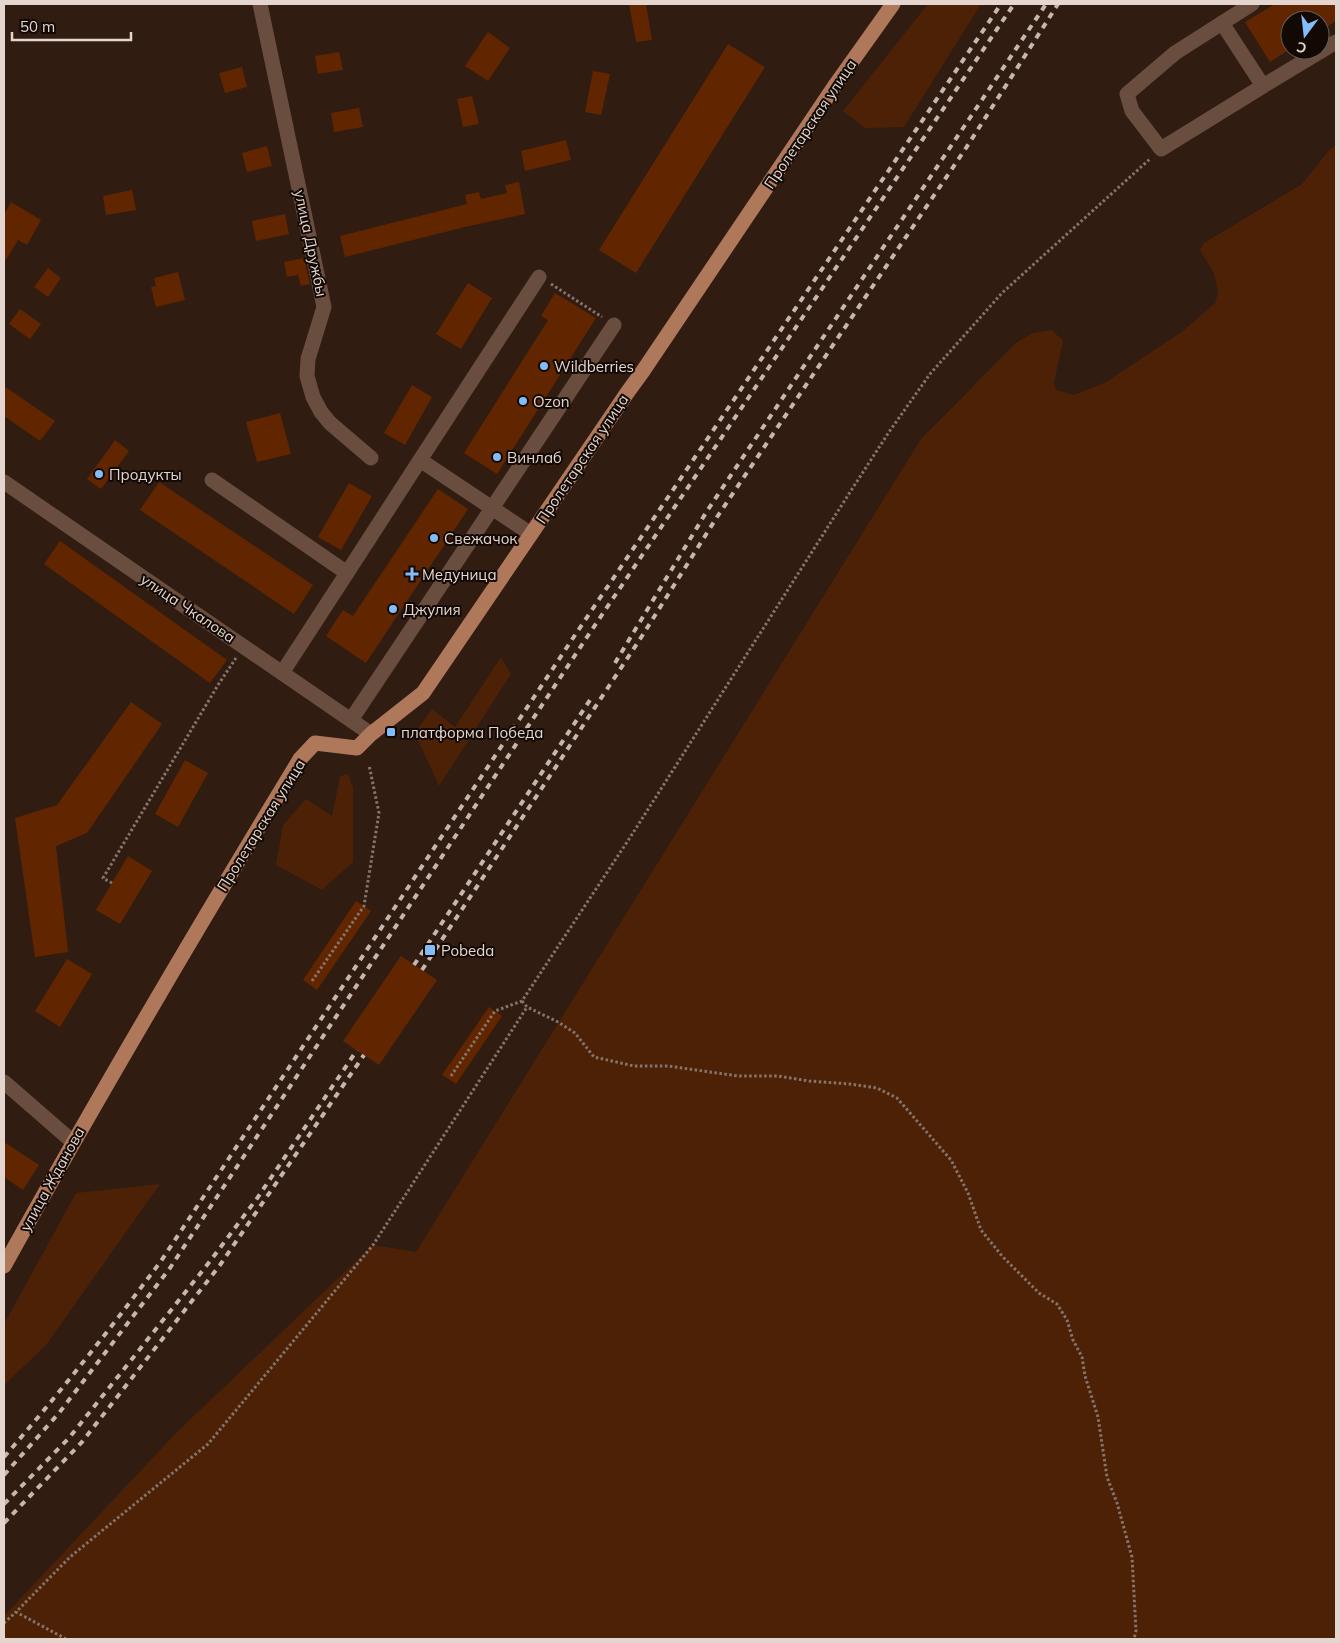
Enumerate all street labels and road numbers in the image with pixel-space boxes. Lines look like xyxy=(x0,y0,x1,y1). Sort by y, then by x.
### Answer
street label: Пролетарская улица xyxy=(760,56,860,192)
street label: улица Дружбы xyxy=(290,188,332,298)
street label: Пролетарская улица xyxy=(532,391,632,527)
street label: улица Чкалова xyxy=(137,569,239,647)
street label: Пролетарская улица xyxy=(213,755,309,895)
street label: улица Жданова xyxy=(16,1124,88,1234)

